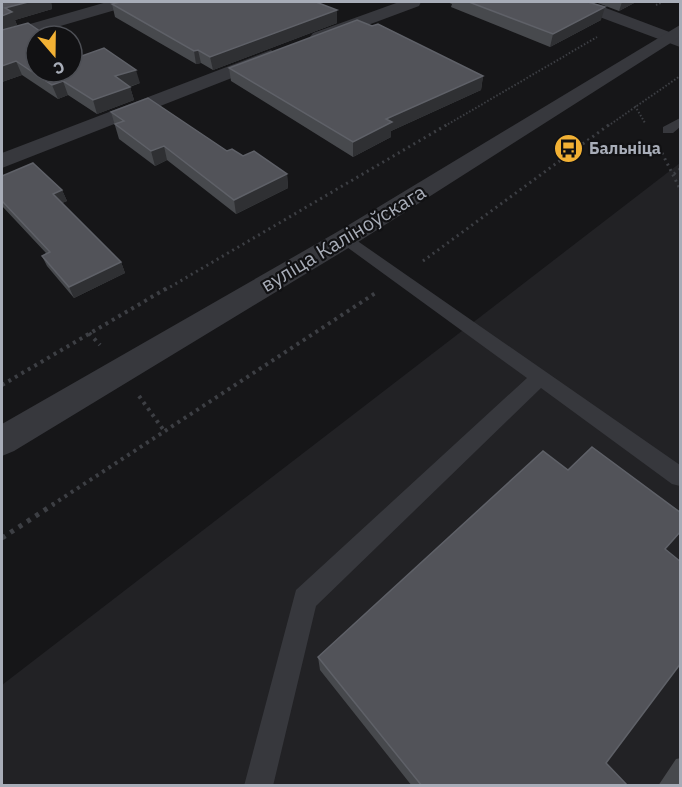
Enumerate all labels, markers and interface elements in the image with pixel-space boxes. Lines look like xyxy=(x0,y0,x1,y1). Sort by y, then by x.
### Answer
north arrow xyxy=(24,24,84,84)
text: С xyxy=(51,57,67,79)
bus stop icon: Бальніца xyxy=(552,132,584,164)
place label: Бальніца xyxy=(589,138,661,158)
street label: вуліца Каліноўскага xyxy=(256,178,431,298)

